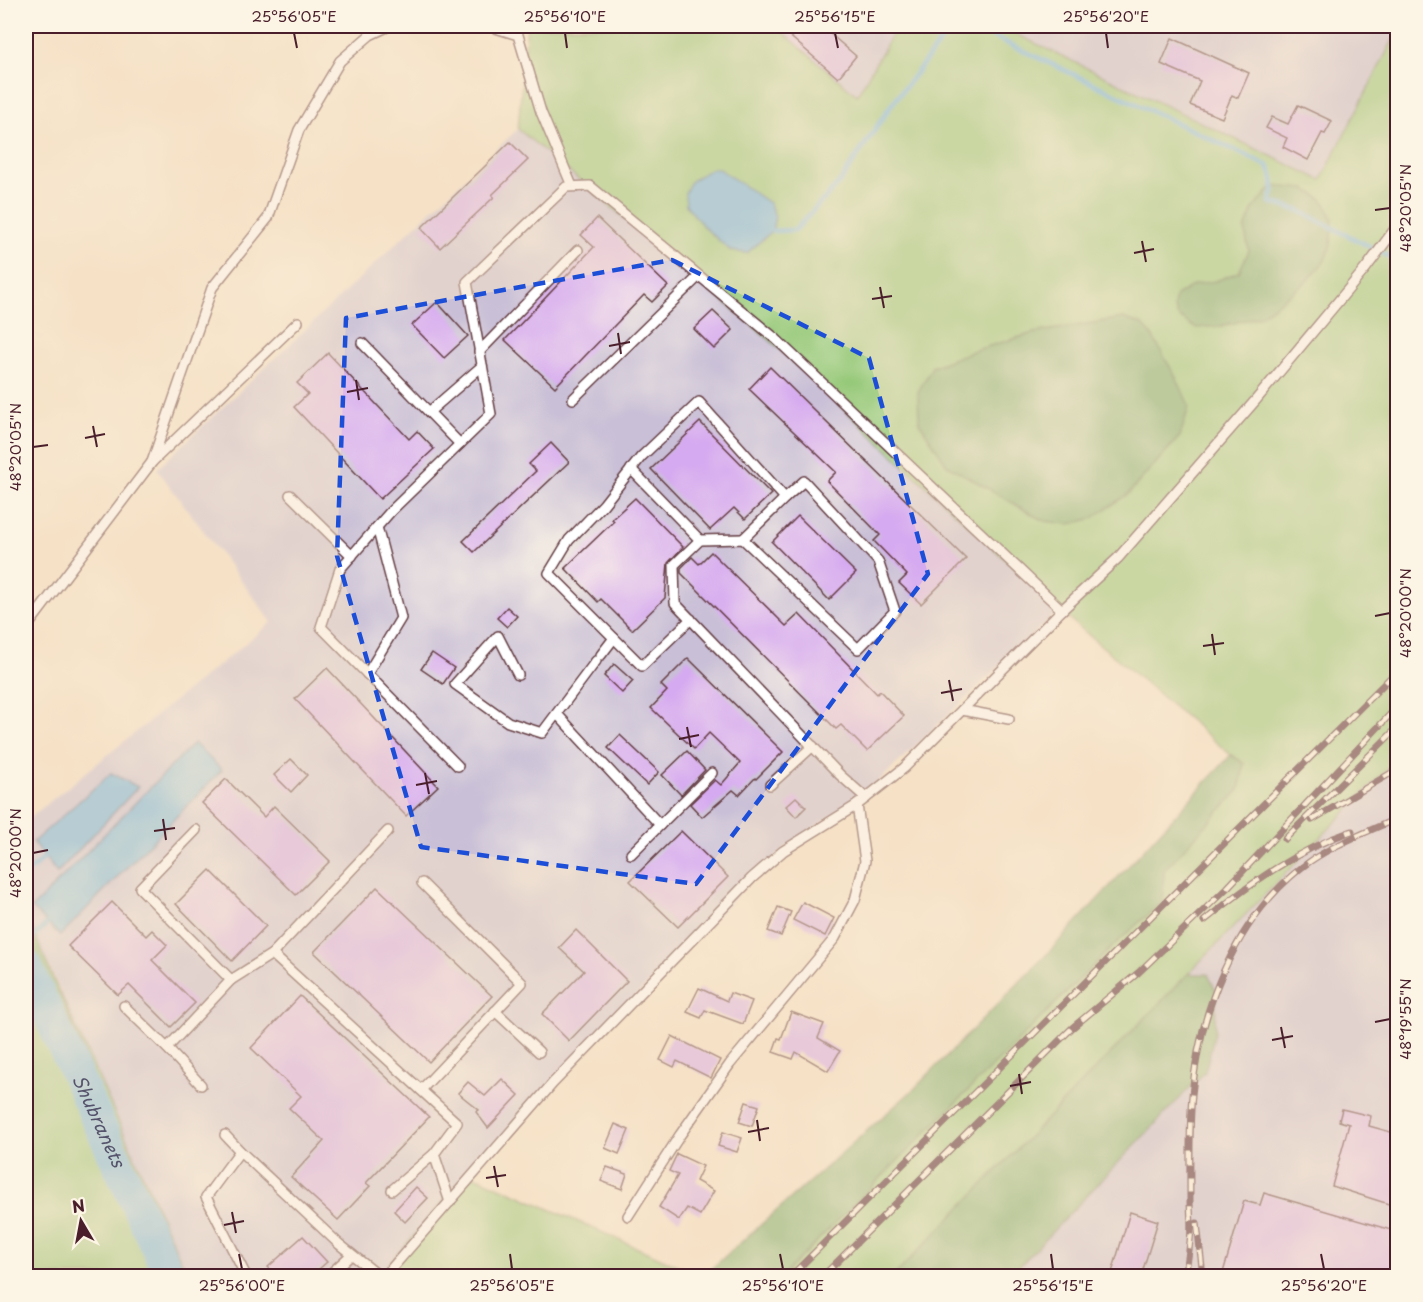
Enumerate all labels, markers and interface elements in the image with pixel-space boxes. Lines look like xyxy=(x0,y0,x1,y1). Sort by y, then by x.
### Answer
text: 25°56'05"E xyxy=(251,4,337,27)
text: 25°56'10"E xyxy=(524,4,606,27)
text: 25°56'15"E xyxy=(794,4,876,27)
text: 25°56'20"E xyxy=(1063,4,1149,27)
text: 48°20'05"N xyxy=(1393,164,1416,252)
text: 48°20'05"N xyxy=(3,403,26,491)
text: 48°20'00"N xyxy=(1393,568,1416,658)
text: 48°20'00"N xyxy=(3,808,26,898)
text: 48°19'55"N xyxy=(1393,978,1416,1060)
water label: Shubranets xyxy=(66,1070,133,1173)
north arrow xyxy=(51,1191,111,1251)
text: N xyxy=(70,1192,87,1218)
text: 25°56'00"E xyxy=(199,1273,285,1296)
text: 25°56'05"E xyxy=(469,1273,555,1296)
text: 25°56'10"E xyxy=(742,1273,824,1296)
text: 25°56'15"E xyxy=(1012,1273,1094,1296)
text: 25°56'20"E xyxy=(1281,1273,1367,1296)

